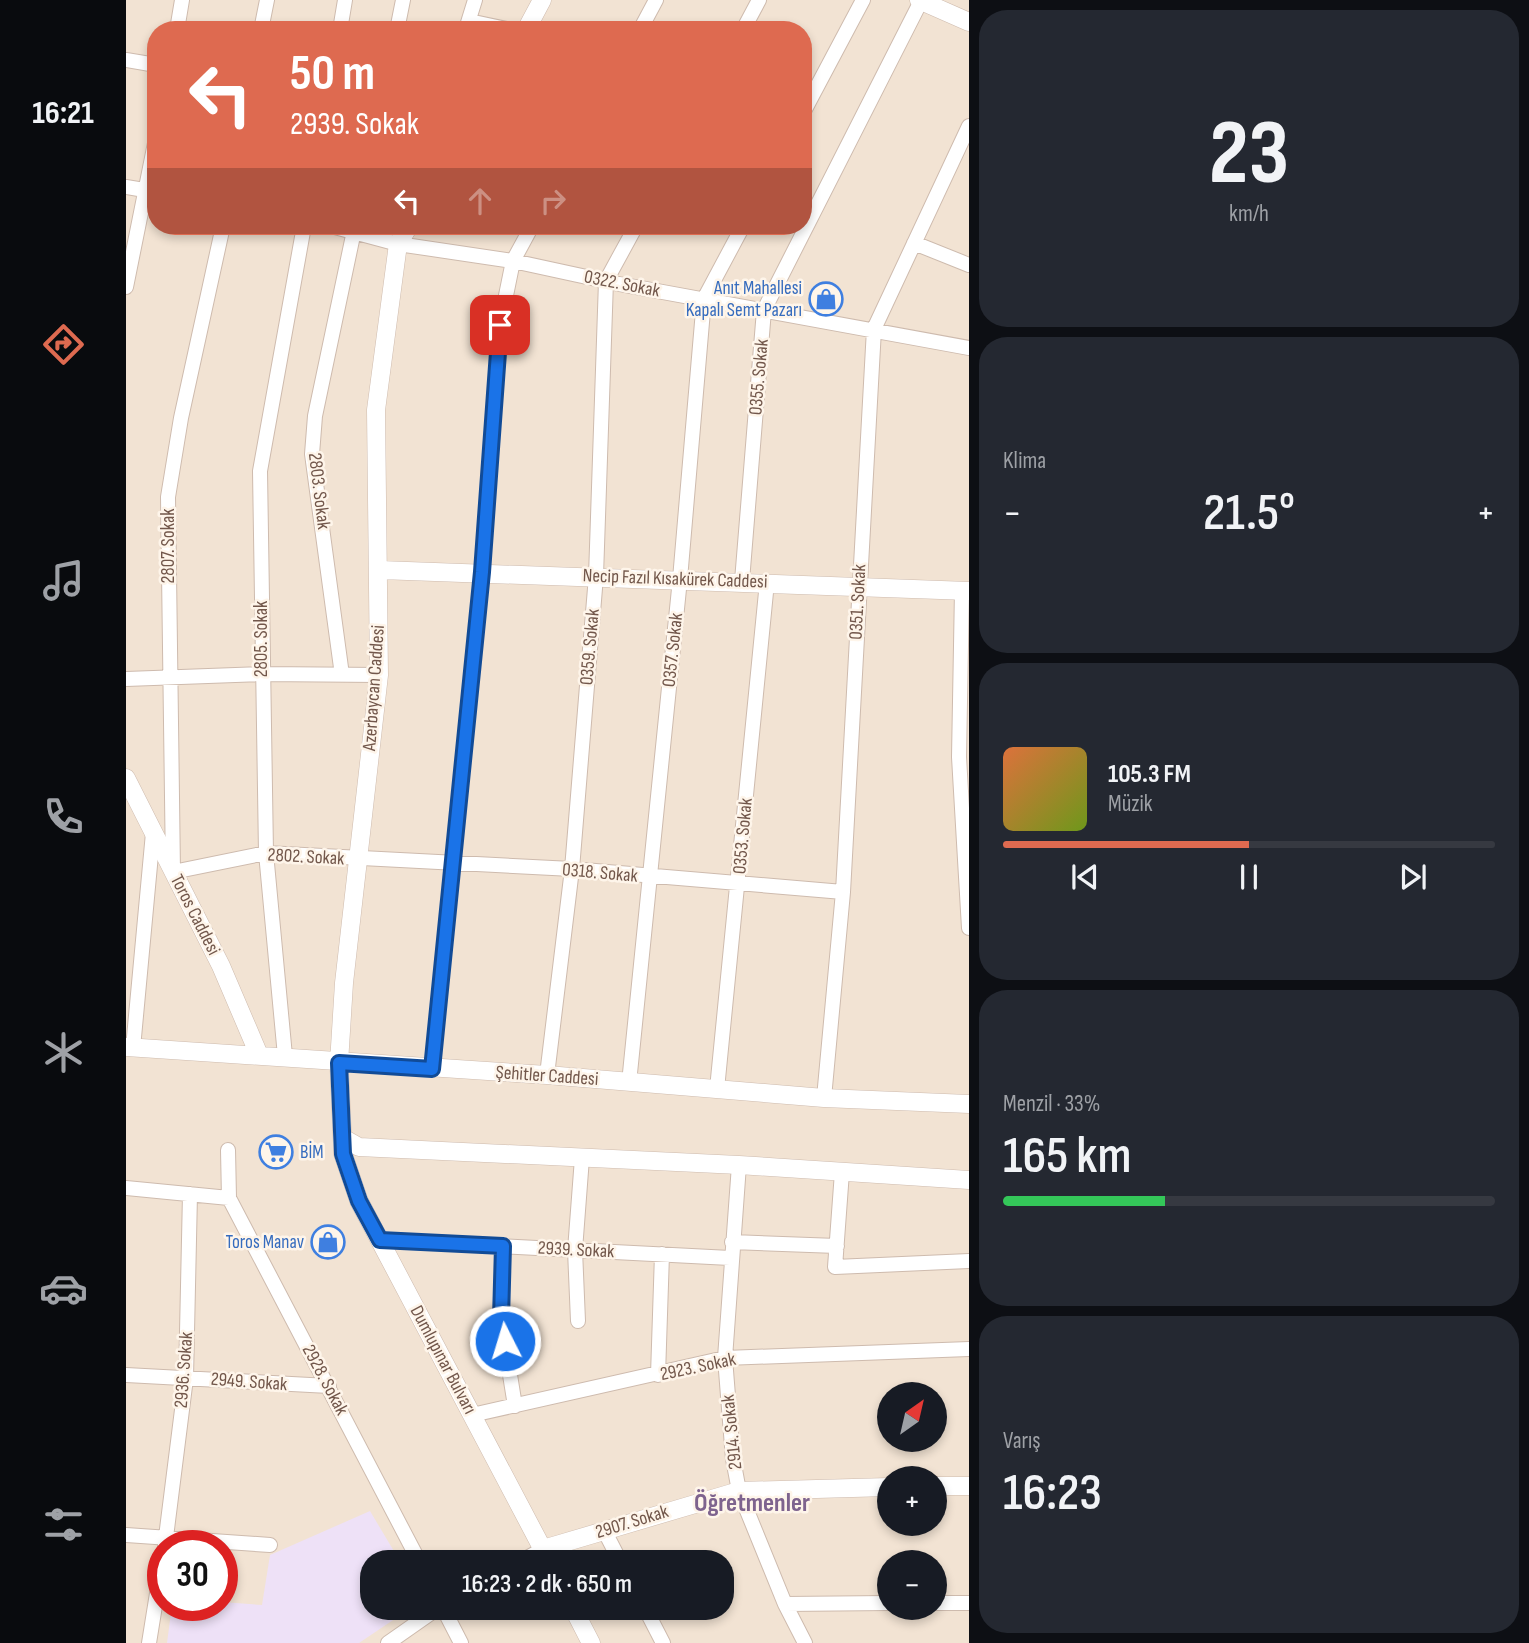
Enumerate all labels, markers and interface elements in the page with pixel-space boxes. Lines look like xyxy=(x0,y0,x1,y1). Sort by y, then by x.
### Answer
text: 50 m xyxy=(290,45,375,104)
icon: left xyxy=(175,49,266,140)
text: 16:21 xyxy=(32,94,94,133)
text: 23 xyxy=(1209,100,1289,209)
text: 2939. Sokak xyxy=(290,105,419,144)
icon: left xyxy=(388,182,426,220)
icon: ahead xyxy=(461,182,499,220)
icon: right xyxy=(534,182,572,220)
text: km/h xyxy=(1229,200,1269,228)
street label: 0322. Sokak xyxy=(582,265,663,303)
place label: Anıt Mahallesi Kapalı Semt Pazarı xyxy=(686,277,802,322)
shop icon: Anıt Mahallesi Kapalı Semt Pazarı xyxy=(807,280,845,318)
pin xyxy=(470,295,530,355)
icon: arrive xyxy=(481,306,519,344)
icon: directions xyxy=(39,320,88,369)
street label: 0355. Sokak xyxy=(744,337,774,416)
text: Klima xyxy=(1003,447,1046,475)
street label: 2803. Sokak xyxy=(303,451,335,531)
text: 21.5° xyxy=(1203,482,1295,545)
text: − xyxy=(1003,491,1022,536)
text: + xyxy=(1476,491,1495,536)
street label: 2807. Sokak xyxy=(157,508,180,583)
icon: music xyxy=(39,556,88,605)
street label: 0351. Sokak xyxy=(845,563,872,640)
street label: Necip Fazıl Kısakürek Caddesi xyxy=(582,564,768,594)
street label: 2805. Sokak xyxy=(250,600,273,677)
street label: 0359. Sokak xyxy=(575,607,605,686)
street label: 0357. Sokak xyxy=(658,611,688,688)
street label: Azerbaycan Caddesi xyxy=(358,624,390,753)
text: 105.3 FM xyxy=(1108,759,1191,790)
text: Müzik xyxy=(1108,790,1153,818)
icon: phone xyxy=(39,792,88,841)
street label: 0353. Sokak xyxy=(728,796,758,875)
street label: 2802. Sokak xyxy=(267,844,346,871)
street label: 0318. Sokak xyxy=(561,858,639,888)
icon: previous xyxy=(1066,858,1104,896)
icon: pause xyxy=(1230,858,1268,896)
icon: next xyxy=(1394,858,1432,896)
street label: Toros Caddesi xyxy=(165,871,225,959)
icon: climate xyxy=(39,1028,88,1077)
street label: Şehitler Caddesi xyxy=(495,1061,599,1091)
text: Menzil · 33% xyxy=(1003,1090,1100,1118)
text: 165 km xyxy=(1003,1125,1131,1188)
supermarket icon: BİM xyxy=(257,1133,295,1171)
place label: BİM xyxy=(300,1141,324,1164)
shop icon: Toros Manav xyxy=(309,1223,347,1261)
place label: Toros Manav xyxy=(226,1231,304,1254)
street label: 2939. Sokak xyxy=(537,1237,616,1264)
icon: car xyxy=(39,1264,88,1313)
street label: Dumlupınar Bulvarı xyxy=(405,1302,481,1418)
position arrow xyxy=(468,1304,542,1378)
street label: 2936. Sokak xyxy=(170,1330,198,1409)
street label: 2928. Sokak xyxy=(297,1341,354,1420)
street label: 2923. Sokak xyxy=(658,1348,739,1386)
street label: 2949. Sokak xyxy=(210,1368,289,1396)
north arrow xyxy=(877,1382,947,1452)
map controls xyxy=(877,1382,947,1620)
street label: 2914. Sokak xyxy=(717,1393,747,1471)
text: Varış xyxy=(1003,1427,1041,1455)
text: 16:23 xyxy=(1003,1462,1102,1525)
button: + xyxy=(877,1466,947,1536)
district label: Öğretmenler xyxy=(694,1488,810,1519)
icon: filters xyxy=(39,1500,88,1549)
street label: 2907. Sokak xyxy=(593,1500,672,1544)
speed limit sign: 30 xyxy=(147,1530,238,1621)
button: − xyxy=(877,1550,947,1620)
text: 16:23 · 2 dk · 650 m xyxy=(462,1569,632,1600)

